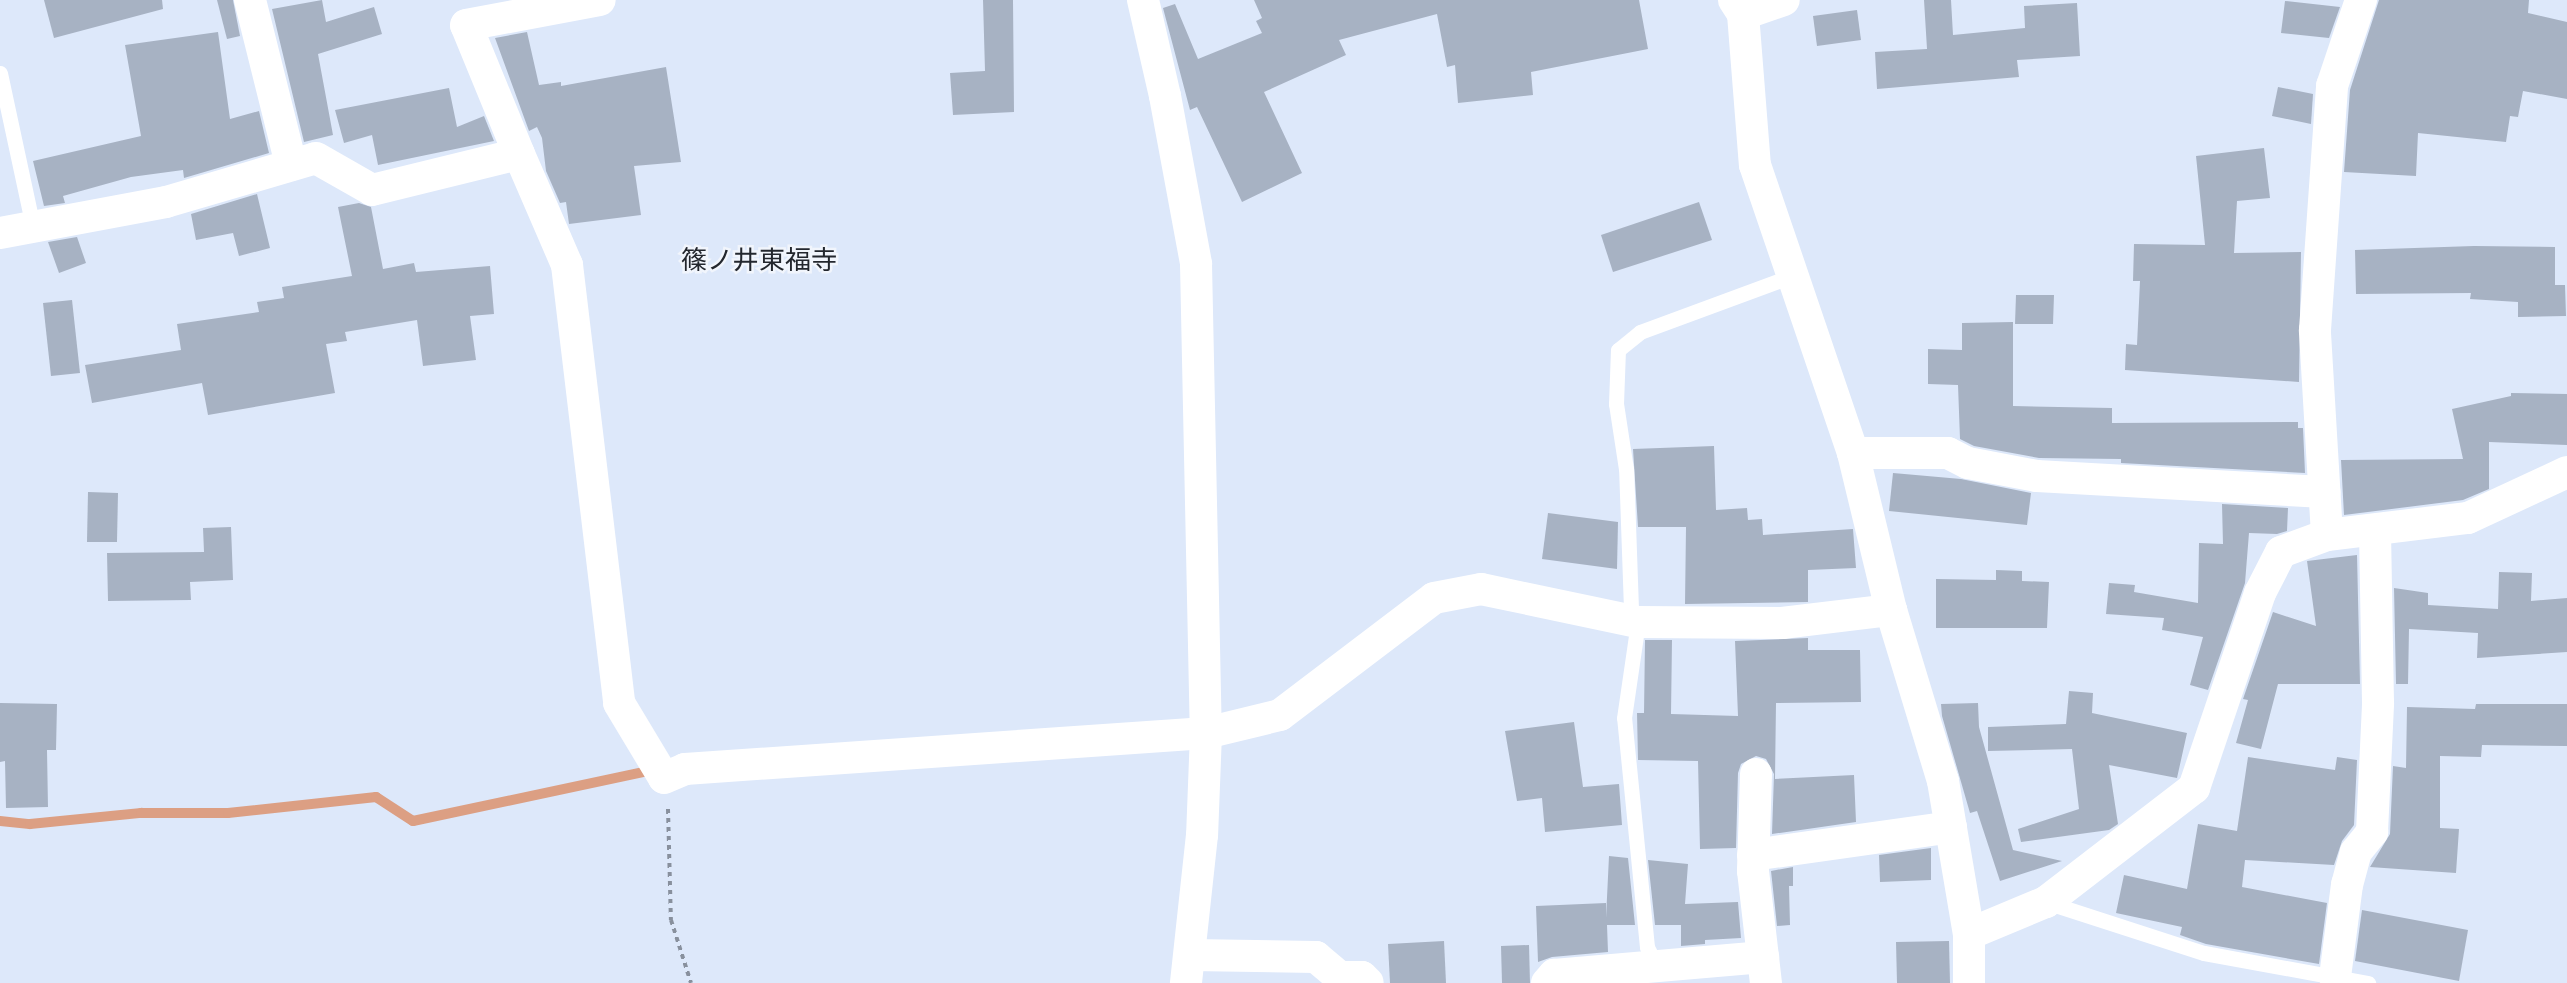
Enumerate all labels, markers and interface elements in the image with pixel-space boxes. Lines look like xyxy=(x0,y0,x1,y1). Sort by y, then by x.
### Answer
district label: 篠ノ井東福寺 xyxy=(681,244,837,276)

